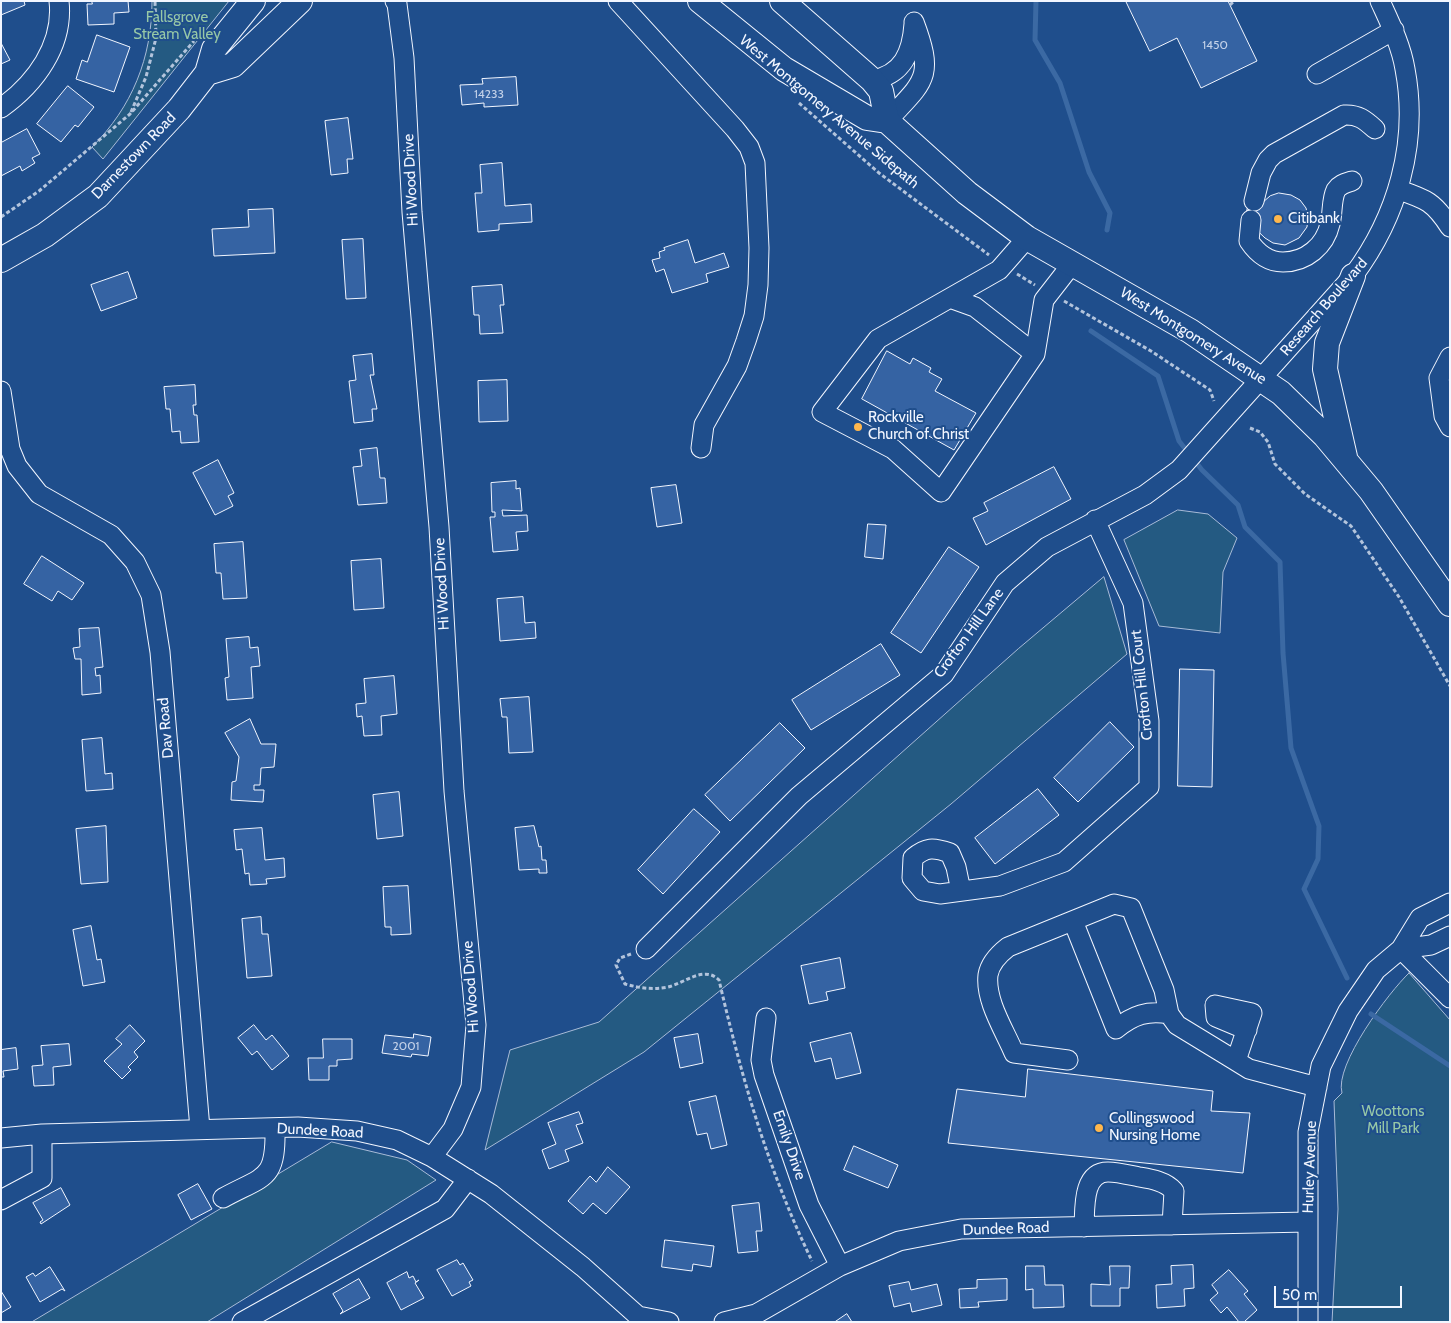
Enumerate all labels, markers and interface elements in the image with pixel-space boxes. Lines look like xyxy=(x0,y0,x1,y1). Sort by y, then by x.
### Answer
park label: Fallsgrove Stream Valley xyxy=(133,9,221,44)
street label: West Montgomery Avenue Sidepath xyxy=(735,31,923,193)
house number: 1450 xyxy=(1202,38,1228,52)
house number: 14233 xyxy=(474,87,504,101)
street label: Darnestown Road xyxy=(88,109,180,203)
street label: Hi Wood Drive xyxy=(400,133,422,227)
place label: Citibank xyxy=(1288,210,1340,228)
marker: Citibank xyxy=(1272,213,1284,225)
street label: Research Boulevard xyxy=(1277,254,1371,360)
street label: West Montgomery Avenue xyxy=(1116,284,1270,388)
place label: Rockville Church of Christ xyxy=(868,409,969,444)
marker: Rockville Church of Christ xyxy=(852,421,864,433)
street label: Hi Wood Drive xyxy=(431,537,453,631)
street label: Crofton Hill Lane xyxy=(930,585,1008,681)
street label: Crofton Hill Court xyxy=(1127,629,1157,741)
street label: Dav Road xyxy=(154,697,178,759)
street label: Hi Wood Drive xyxy=(459,940,483,1034)
house number: 2001 xyxy=(393,1039,419,1053)
park label: Woottons Mill Park xyxy=(1362,1103,1424,1138)
street label: Emily Drive xyxy=(769,1108,809,1182)
place label: Collingswood Nursing Home xyxy=(1109,1110,1200,1145)
street label: Dundee Road xyxy=(276,1120,364,1142)
street label: Hurley Avenue xyxy=(1299,1120,1321,1214)
marker: Collingswood Nursing Home xyxy=(1093,1122,1105,1134)
street label: Dundee Road xyxy=(962,1218,1050,1240)
scale bar xyxy=(1276,1276,1404,1308)
text: 50 m xyxy=(1282,1286,1317,1304)

